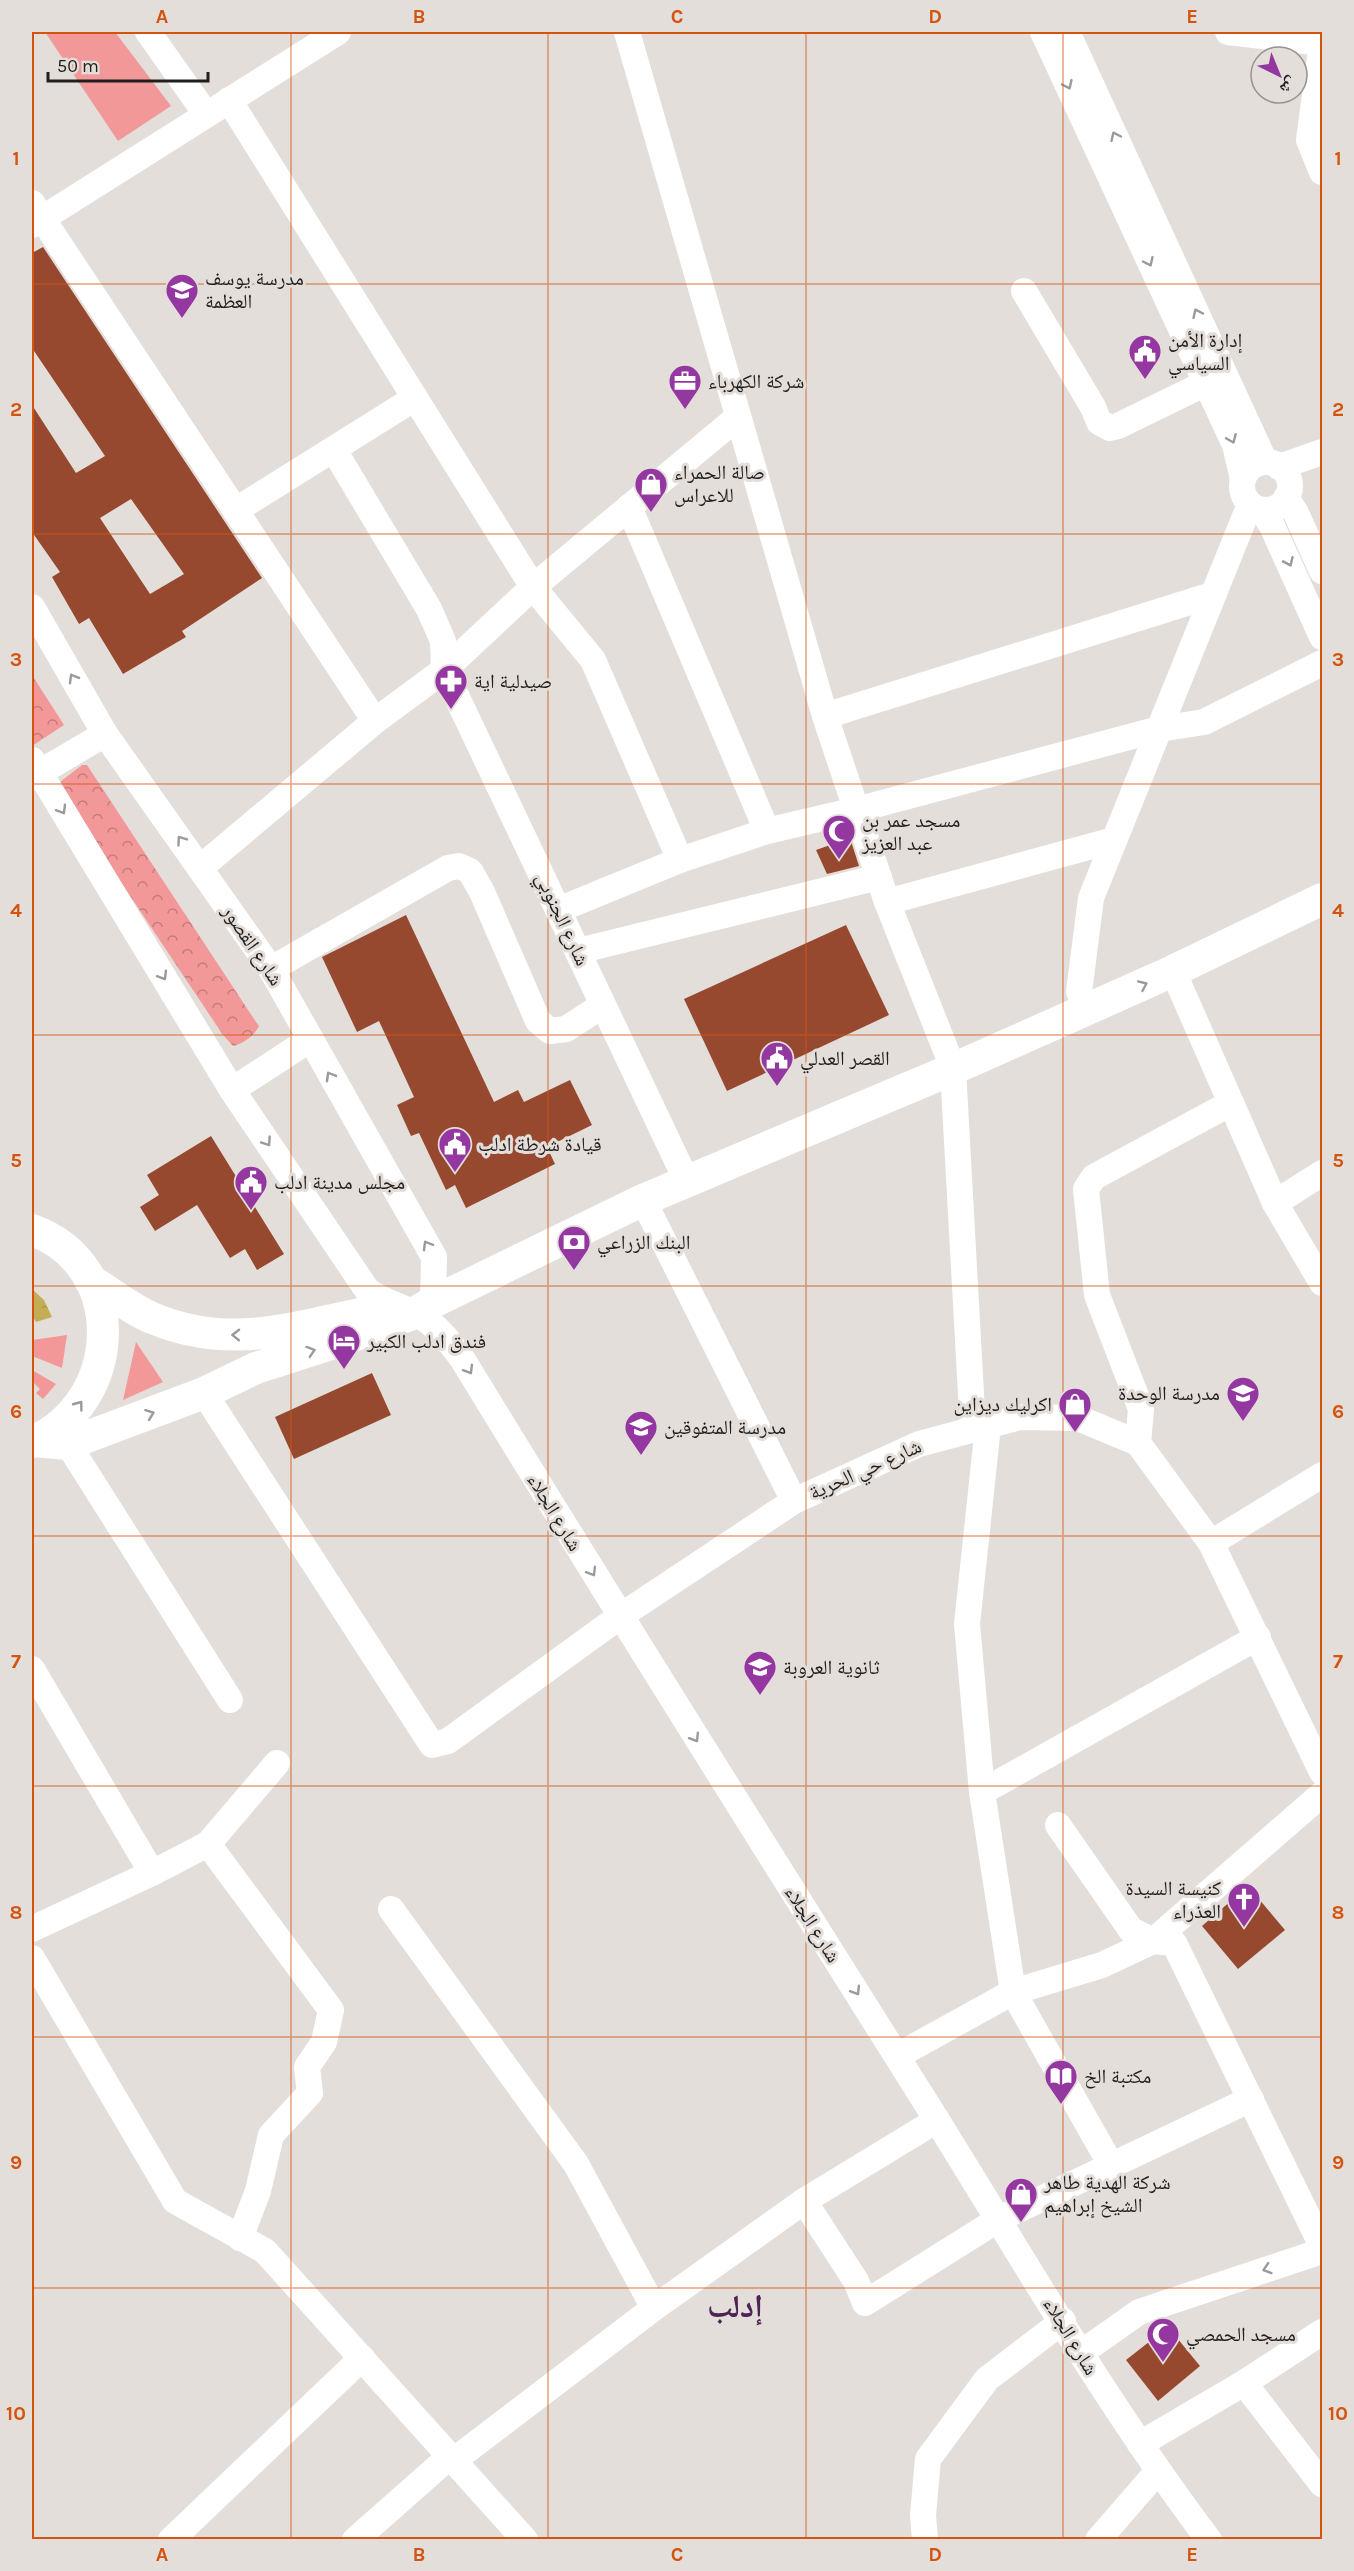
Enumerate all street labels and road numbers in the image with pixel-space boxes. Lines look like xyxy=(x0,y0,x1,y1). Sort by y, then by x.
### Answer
street label: شارع الجنوبي xyxy=(527,869,594,971)
street label: شارع القصور xyxy=(216,900,288,990)
street label: شارع حي الحرية xyxy=(806,1434,926,1508)
street label: شارع الجلاء xyxy=(522,1469,587,1556)
street label: شارع الجلاء xyxy=(779,1882,845,1967)
street label: شارع الجلاء xyxy=(1038,2293,1103,2380)

